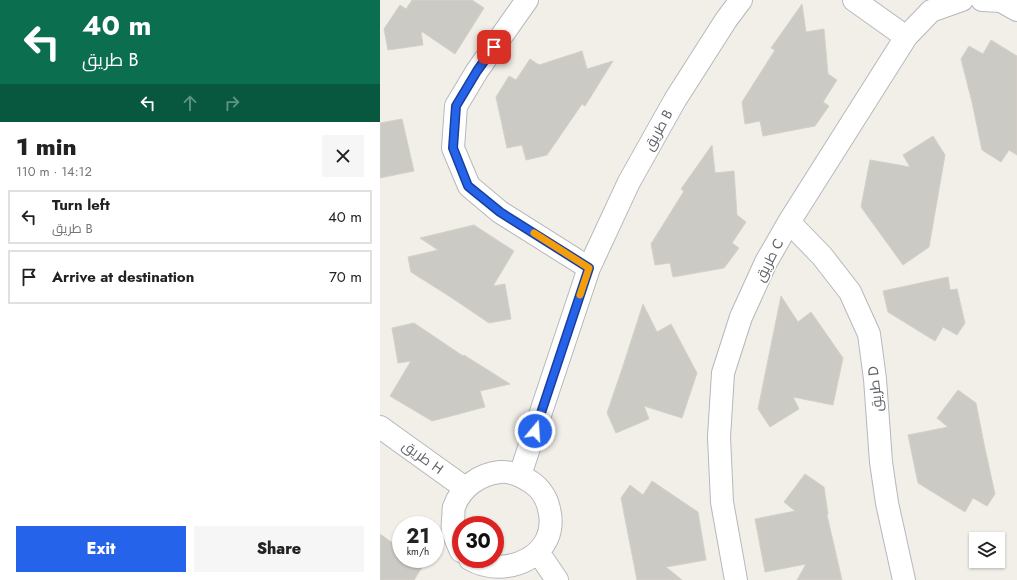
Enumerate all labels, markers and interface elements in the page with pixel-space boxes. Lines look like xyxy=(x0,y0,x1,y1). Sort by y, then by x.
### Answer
text: 40 m xyxy=(82,5,151,46)
icon: left xyxy=(16,16,68,68)
pin xyxy=(477,30,511,64)
icon: arrive xyxy=(483,36,505,58)
text: طريق B xyxy=(82,47,139,73)
icon: left xyxy=(137,92,159,114)
icon: ahead xyxy=(179,92,201,114)
icon: right xyxy=(221,92,243,114)
street label: طريق B xyxy=(639,106,678,154)
text: 1 min xyxy=(16,129,77,164)
button: close xyxy=(322,135,364,177)
text: 110 m · 14:12 xyxy=(16,162,92,181)
text: Turn left xyxy=(52,194,110,216)
icon: left xyxy=(18,206,40,228)
text: 40 m xyxy=(328,206,362,228)
text: طريق B xyxy=(52,219,93,238)
street label: طريق C xyxy=(750,235,788,285)
icon: arrive xyxy=(18,266,40,288)
text: Arrive at destination xyxy=(52,266,194,288)
text: 70 m xyxy=(329,266,362,288)
street label: طريق D xyxy=(863,365,887,413)
position arrow xyxy=(514,410,556,452)
street label: طريق H xyxy=(398,435,448,479)
speed limit sign: 30 xyxy=(452,516,504,568)
text: 21 xyxy=(406,522,430,551)
button: Exit xyxy=(16,526,186,572)
button: Share xyxy=(194,526,364,572)
map controls xyxy=(969,532,1005,568)
button: layers xyxy=(969,532,1005,568)
text: km/h xyxy=(407,544,429,559)

